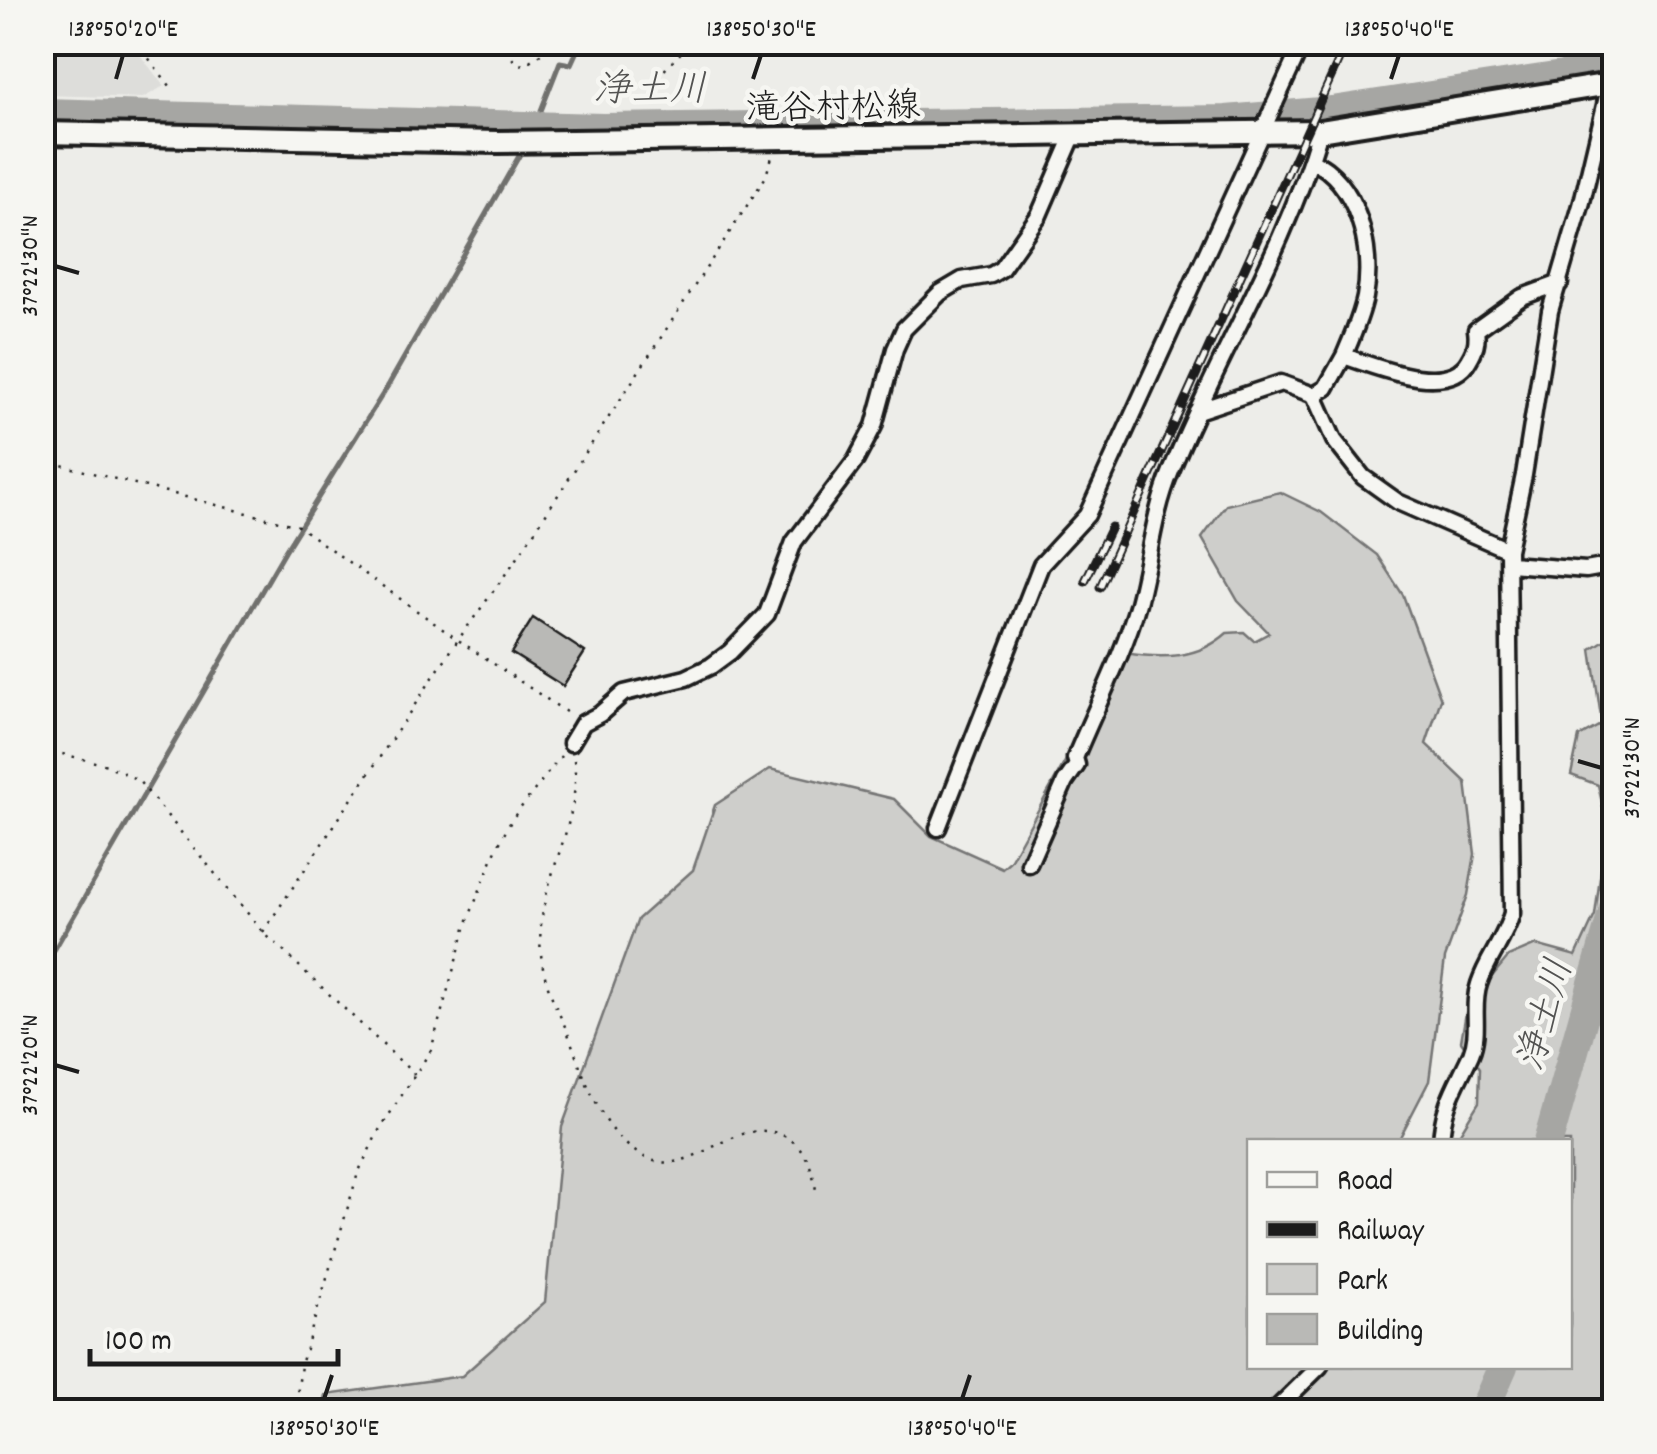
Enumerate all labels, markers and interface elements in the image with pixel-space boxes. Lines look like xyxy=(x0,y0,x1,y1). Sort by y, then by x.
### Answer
text: 138°50'20"E xyxy=(68,13,178,49)
text: 138°50'30"E xyxy=(706,13,817,49)
text: 138°50'40"E xyxy=(1344,13,1454,49)
water label: 浄土川 xyxy=(593,65,707,120)
street label: 滝谷村松線 xyxy=(745,83,921,137)
text: 37°22'30"N xyxy=(14,215,50,317)
text: 37°22'30"N xyxy=(1616,717,1652,819)
water label: 浄土川 xyxy=(1506,953,1590,1078)
text: 37°22'20"N xyxy=(14,1014,50,1116)
legend xyxy=(1247,1139,1572,1369)
text: Road xyxy=(1337,1162,1393,1205)
text: Railway xyxy=(1337,1212,1425,1255)
text: Park xyxy=(1337,1262,1388,1305)
scale bar xyxy=(90,1304,338,1366)
text: Building xyxy=(1337,1312,1423,1355)
text: 100 m xyxy=(105,1322,172,1365)
text: 138°50'30"E xyxy=(269,1412,380,1448)
text: 138°50'40"E xyxy=(907,1412,1017,1448)

